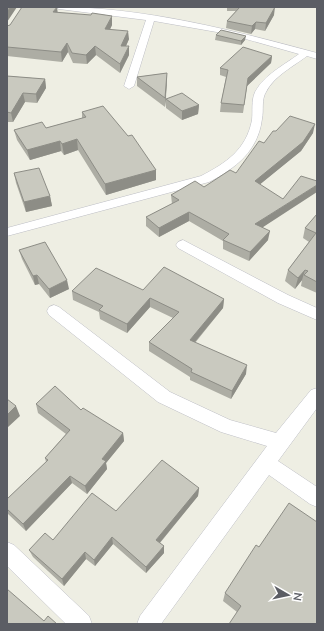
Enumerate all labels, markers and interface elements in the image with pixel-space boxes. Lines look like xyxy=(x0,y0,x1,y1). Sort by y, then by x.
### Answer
north arrow xyxy=(268,575,308,615)
text: N xyxy=(289,591,305,602)

